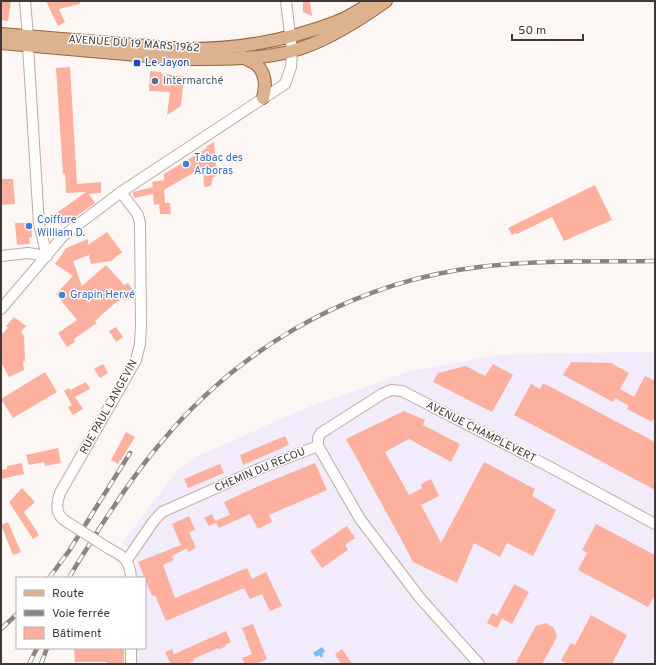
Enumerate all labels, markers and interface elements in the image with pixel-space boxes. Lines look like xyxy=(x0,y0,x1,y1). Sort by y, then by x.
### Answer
scale bar xyxy=(512,16,583,42)
text: 50 m xyxy=(518,23,546,39)
street label: AVENUE DU 19 MARS 1962 xyxy=(68,32,200,56)
place label: Le Jayon xyxy=(145,56,189,70)
marker: Le Jayon xyxy=(132,58,142,68)
place label: Intermarché xyxy=(163,74,224,88)
marker: Intermarché xyxy=(150,76,160,86)
place label: Tabac des Arboras xyxy=(194,151,243,178)
marker: Tabac des Arboras xyxy=(181,159,191,169)
place label: Coiffure William D. xyxy=(37,213,85,240)
marker: Coiffure William D. xyxy=(24,221,34,231)
place label: Grapin Hervé xyxy=(70,288,135,302)
marker: Grapin Hervé xyxy=(57,290,67,300)
street label: RUE PAUL LANGEVIN xyxy=(77,357,141,457)
street label: AVENUE CHAMPLEVERT xyxy=(424,398,538,466)
street label: CHEMIN DU RECOU xyxy=(213,445,307,495)
legend xyxy=(16,577,146,649)
text: Route xyxy=(52,586,84,602)
text: Voie ferrée xyxy=(52,606,110,622)
text: Bâtiment xyxy=(52,626,102,642)

